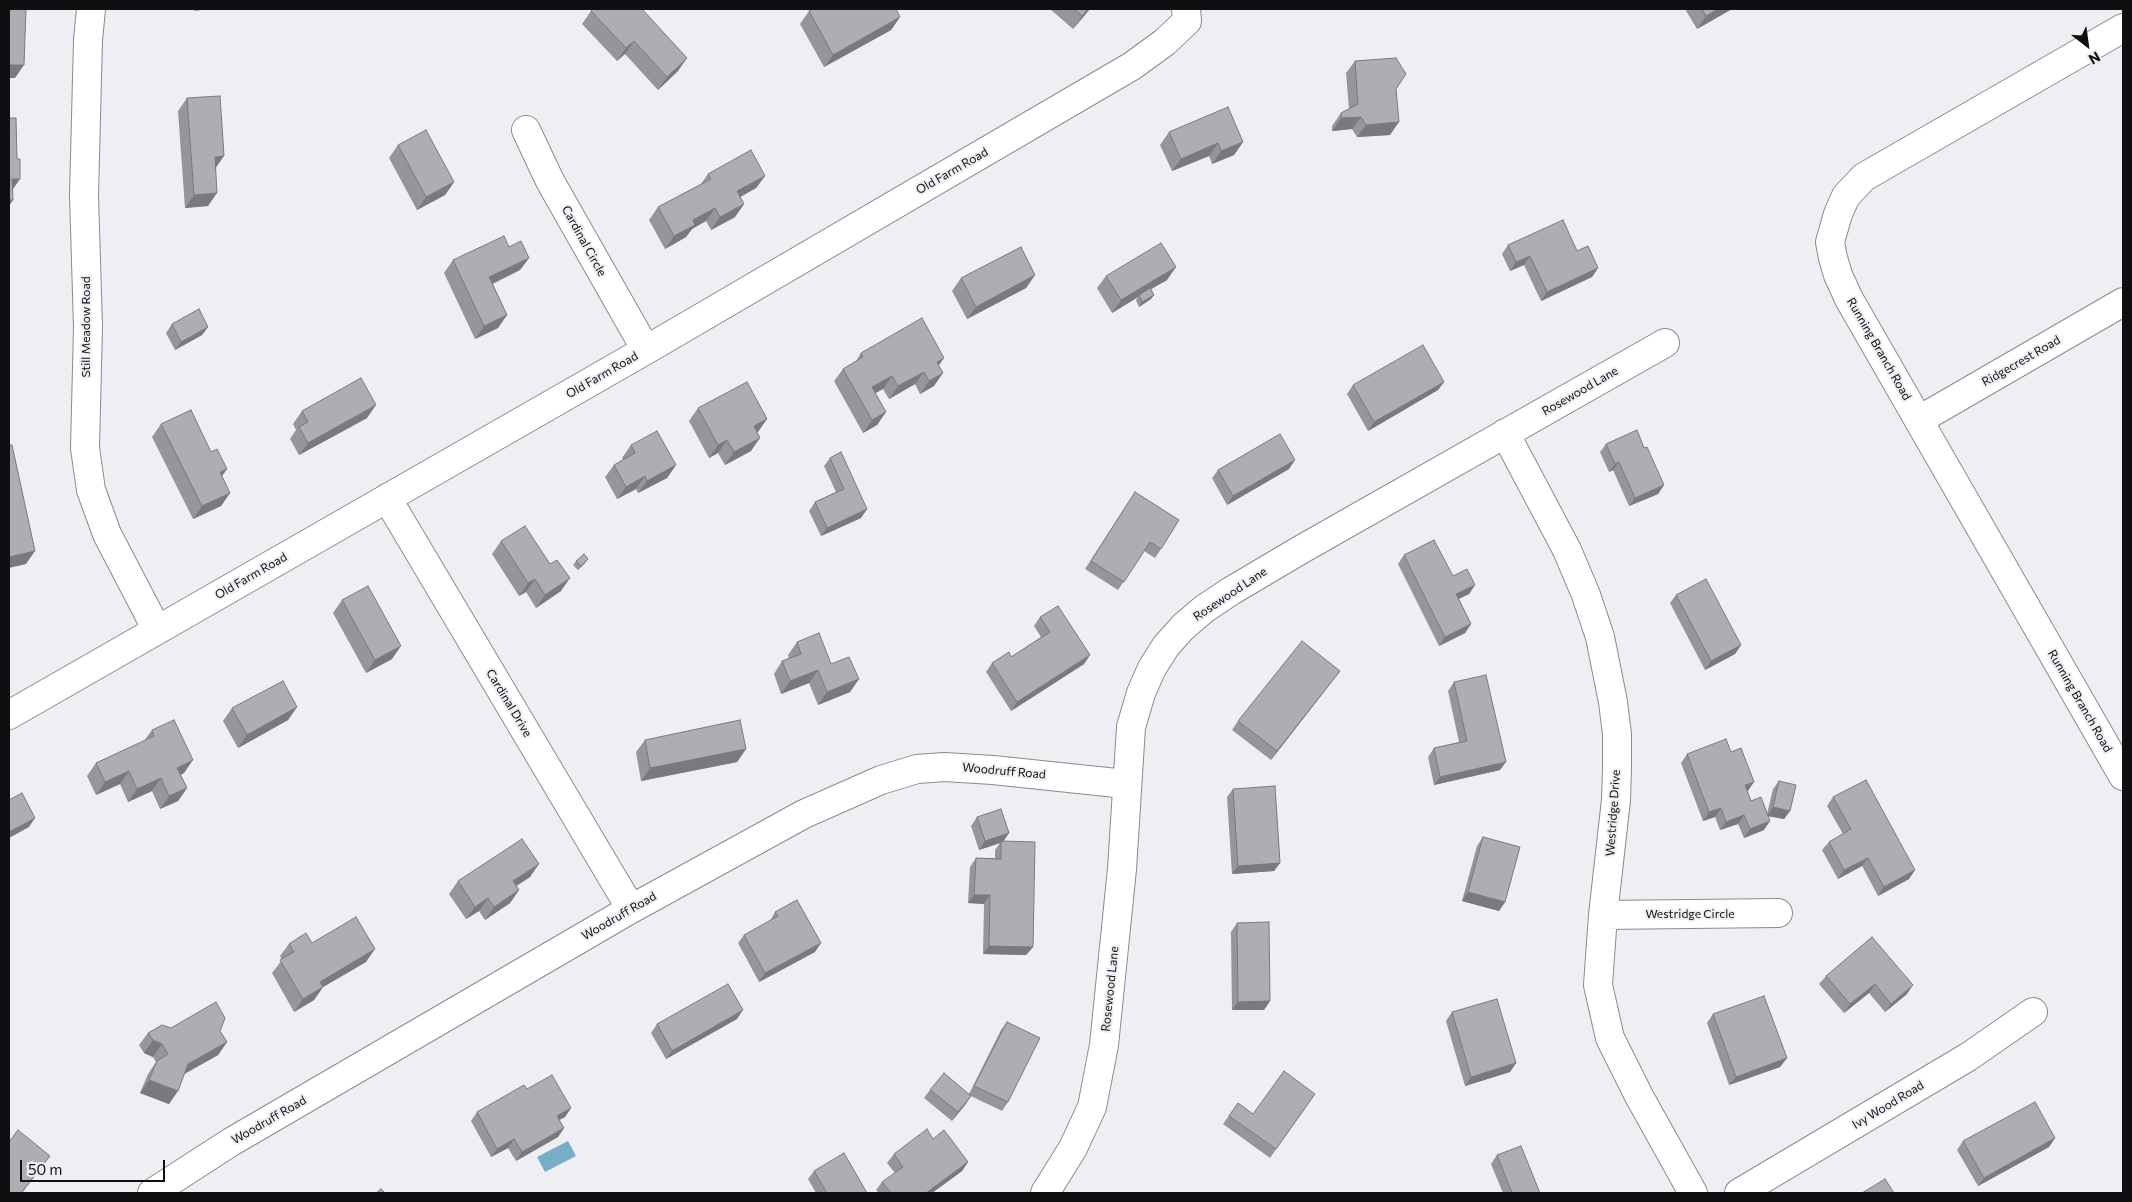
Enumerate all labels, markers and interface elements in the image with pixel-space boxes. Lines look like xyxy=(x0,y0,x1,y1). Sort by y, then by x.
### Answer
north arrow xyxy=(2062,20,2112,70)
text: N xyxy=(2086,48,2104,68)
street label: Old Farm Road xyxy=(914,145,990,197)
street label: Cardinal Circle xyxy=(559,203,609,279)
street label: Still Meadow Road xyxy=(79,276,93,378)
street label: Running Branch Road xyxy=(1844,295,1914,403)
street label: Ridgecrest Road xyxy=(1979,333,2063,389)
street label: Old Farm Road xyxy=(564,349,640,401)
street label: Rosewood Lane xyxy=(1539,363,1621,419)
street label: Old Farm Road xyxy=(213,550,289,602)
street label: Rosewood Lane xyxy=(1190,564,1270,624)
street label: Running Branch Road xyxy=(2045,647,2115,755)
street label: Cardinal Drive xyxy=(483,666,535,740)
street label: Woodruff Road xyxy=(962,760,1046,782)
street label: Westridge Drive xyxy=(1603,769,1623,857)
street label: Woodruff Road xyxy=(579,889,659,943)
street label: Westridge Circle xyxy=(1645,907,1735,921)
street label: Rosewood Lane xyxy=(1098,946,1122,1032)
street label: Ivy Wood Road xyxy=(1850,1078,1926,1132)
street label: Woodruff Road xyxy=(229,1093,309,1147)
scale bar xyxy=(22,1150,168,1182)
text: 50 m xyxy=(28,1160,62,1178)

